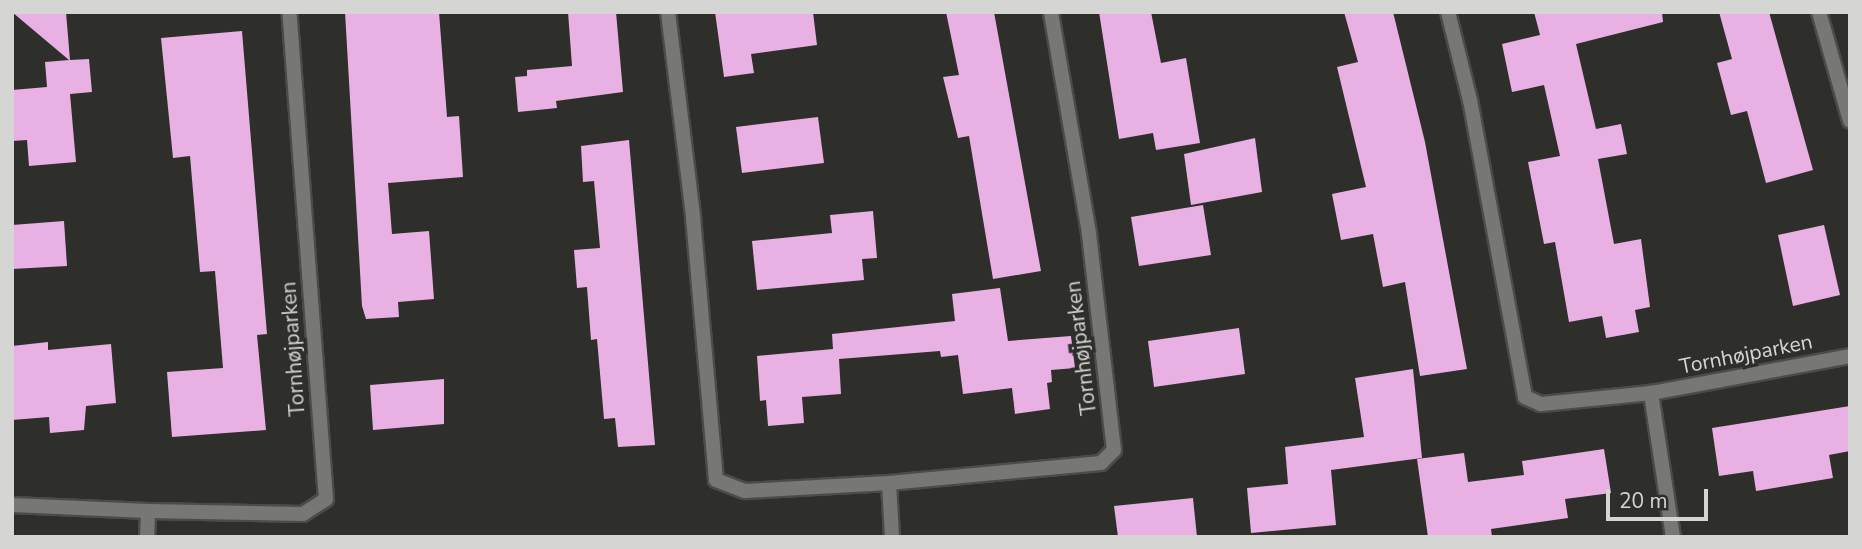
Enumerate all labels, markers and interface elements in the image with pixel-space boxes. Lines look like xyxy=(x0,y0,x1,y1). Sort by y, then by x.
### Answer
street label: Tornhøjparken xyxy=(1060,279,1102,417)
street label: Tornhøjparken xyxy=(276,281,310,417)
street label: Tornhøjparken xyxy=(1677,329,1815,379)
scale bar xyxy=(1610,476,1712,520)
text: 20 m xyxy=(1619,487,1668,515)

